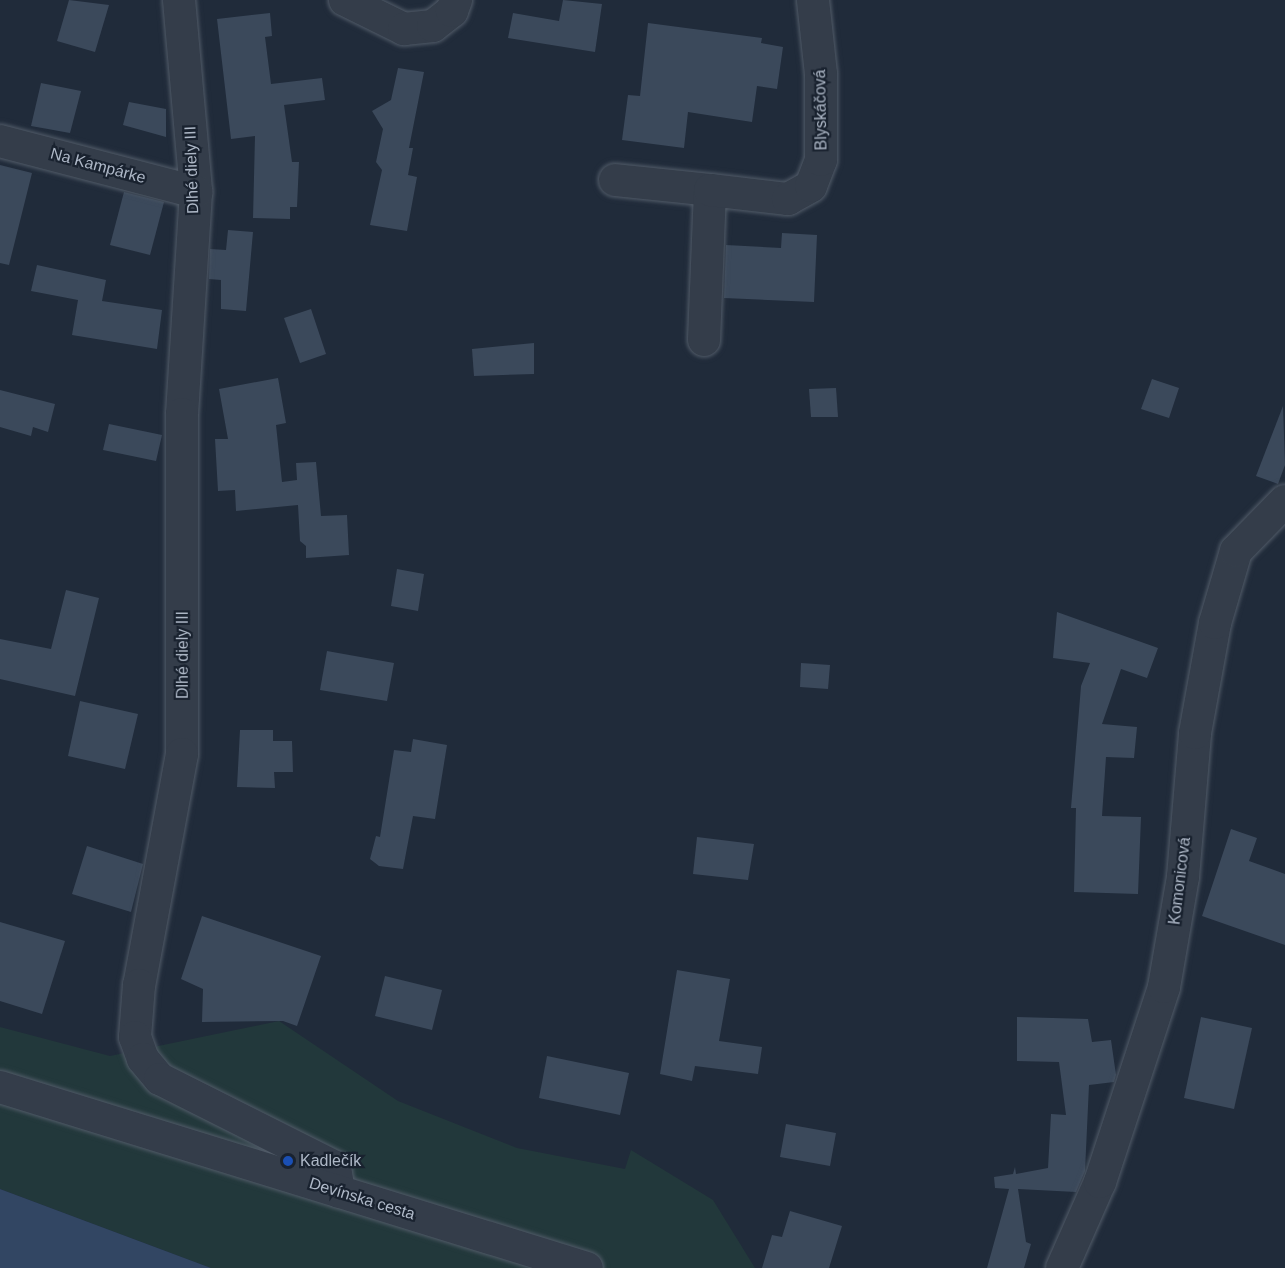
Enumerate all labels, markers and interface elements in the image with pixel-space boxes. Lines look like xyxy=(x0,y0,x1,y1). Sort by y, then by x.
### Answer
street label: Blyskáčová xyxy=(811,69,831,151)
street label: Dlhé diely III xyxy=(181,126,203,214)
street label: Na Kampárke xyxy=(48,144,148,188)
street label: Dlhé diely III xyxy=(173,611,193,699)
street label: Komonicová xyxy=(1165,836,1195,926)
place label: Kadlečík xyxy=(300,1151,361,1171)
marker: Kadlečík xyxy=(281,1154,295,1168)
street label: Devínska cesta xyxy=(307,1174,417,1224)

